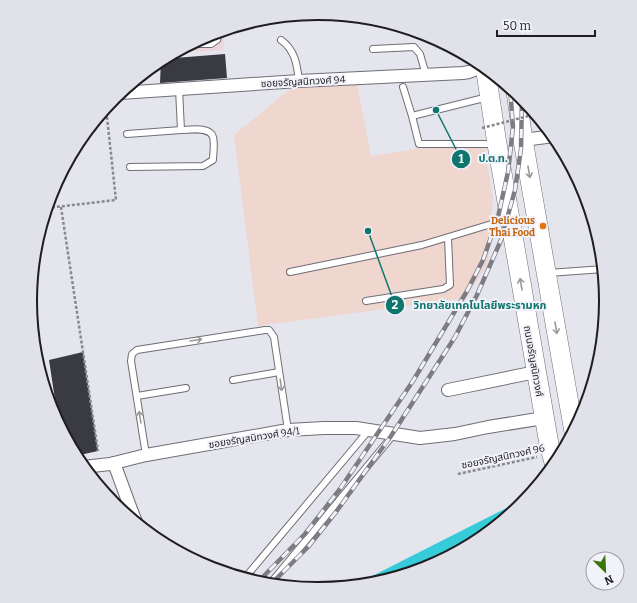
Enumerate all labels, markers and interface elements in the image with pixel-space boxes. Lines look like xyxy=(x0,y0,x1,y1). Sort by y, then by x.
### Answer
scale bar xyxy=(497,12,595,38)
text: 50 m xyxy=(503,19,532,33)
street label: ซอยจรัญสนิทวงศ์ 94 xyxy=(260,74,346,90)
callout: ป.ต.ท. xyxy=(451,147,516,170)
text: 1 xyxy=(458,152,464,166)
text: ป.ต.ท. xyxy=(479,152,508,165)
one-way arrow xyxy=(525,165,533,178)
place label: Delicious Thai Food xyxy=(489,215,535,239)
marker: Delicious Thai Food xyxy=(538,221,548,231)
one-way arrow xyxy=(517,278,525,291)
callout: วิทยาลัยเทคโนโลยีพระรามหก xyxy=(385,294,554,317)
text: 2 xyxy=(392,298,399,312)
text: วิทยาลัยเทคโนโลยีพระรามหก xyxy=(414,299,547,312)
one-way arrow xyxy=(552,321,560,334)
street label: ถนนจรัญสนิทวงศ์ xyxy=(521,325,545,398)
one-way arrow xyxy=(189,336,202,344)
one-way arrow xyxy=(277,378,285,391)
one-way arrow xyxy=(136,411,144,424)
street label: ซอยจรัญสนิทวงศ์ 94/1 xyxy=(208,425,301,451)
street label: ซอยจรัญสนิทวงศ์ 96 xyxy=(460,442,546,472)
north arrow xyxy=(585,551,625,591)
text: N xyxy=(602,572,615,588)

